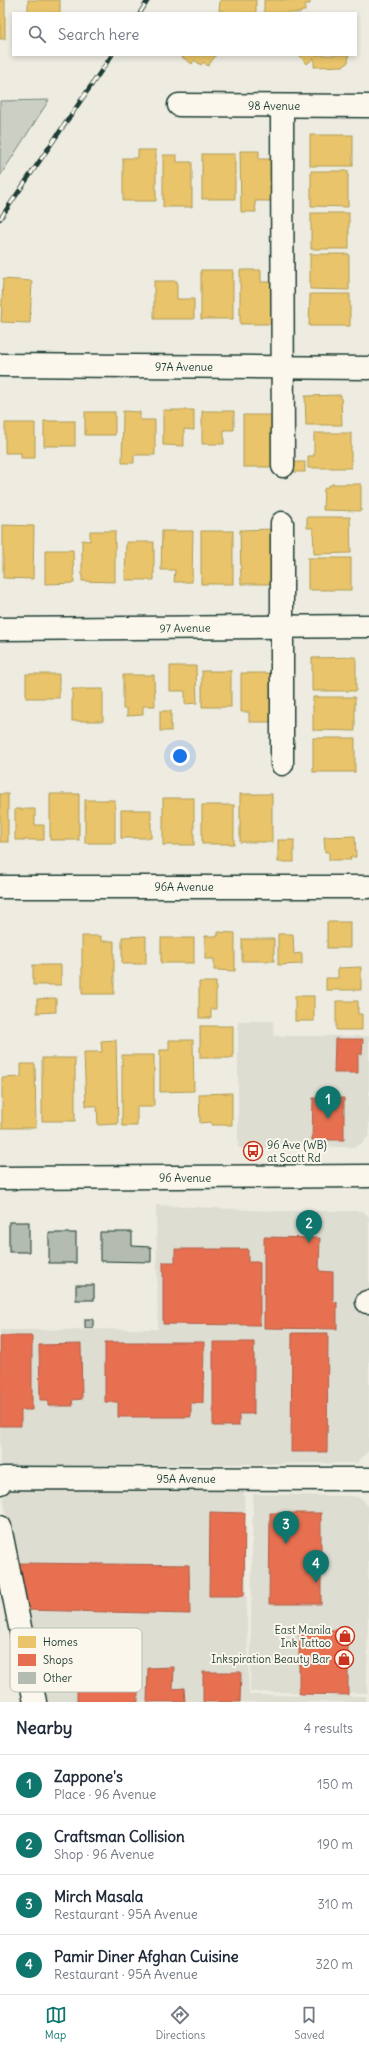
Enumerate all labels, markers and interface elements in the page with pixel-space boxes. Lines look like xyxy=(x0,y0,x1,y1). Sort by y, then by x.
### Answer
search box xyxy=(12,12,357,56)
icon: search xyxy=(26,23,48,45)
text: Search here xyxy=(58,25,139,44)
street label: 98 Avenue xyxy=(248,99,300,113)
street label: 97A Avenue xyxy=(155,360,213,374)
street label: 97 Avenue xyxy=(159,621,211,635)
your location xyxy=(170,746,190,766)
street label: 96A Avenue xyxy=(154,880,214,894)
pin: 1 xyxy=(315,1086,341,1119)
place label: 96 Ave (WB) at Scott Rd xyxy=(267,1138,327,1165)
bus stop icon: 96 Ave (WB) at Scott Rd xyxy=(242,1140,264,1162)
street label: 96 Avenue xyxy=(159,1171,211,1185)
pin: 2 xyxy=(296,1210,322,1243)
street label: 95A Avenue xyxy=(156,1472,216,1486)
pin: 3 xyxy=(273,1511,299,1544)
pin: 4 xyxy=(303,1550,329,1583)
place label: East Manila Ink Tattoo xyxy=(274,1623,331,1650)
shop icon: East Manila Ink Tattoo xyxy=(334,1625,356,1647)
legend xyxy=(10,1628,142,1692)
text: Homes xyxy=(43,1635,78,1649)
shop icon: Inkspiration Beauty Bar xyxy=(333,1648,355,1670)
place label: Inkspiration Beauty Bar xyxy=(211,1652,331,1666)
text: Shops xyxy=(43,1653,73,1667)
text: Other xyxy=(43,1671,72,1685)
text: Nearby xyxy=(16,1717,72,1739)
text: 4 results xyxy=(304,1720,353,1737)
text: Zappone's xyxy=(54,1767,123,1786)
text: 1 xyxy=(26,1776,32,1793)
text: 150 m xyxy=(317,1776,353,1793)
text: Place · 96 Avenue xyxy=(54,1786,156,1803)
text: Craftsman Collision xyxy=(54,1827,185,1846)
text: 2 xyxy=(25,1836,33,1853)
text: 190 m xyxy=(317,1836,353,1853)
text: Shop · 96 Avenue xyxy=(54,1846,154,1863)
text: Mirch Masala xyxy=(54,1887,143,1906)
text: 3 xyxy=(25,1896,33,1913)
text: 310 m xyxy=(318,1896,353,1913)
text: Restaurant · 95A Avenue xyxy=(54,1906,198,1923)
text: Pamir Diner Afghan Cuisine xyxy=(54,1947,239,1966)
text: 4 xyxy=(25,1956,33,1973)
text: 320 m xyxy=(315,1956,353,1973)
text: Restaurant · 95A Avenue xyxy=(54,1966,198,1983)
tab: Map xyxy=(45,2004,67,2042)
tab: Directions xyxy=(156,2004,205,2042)
tab: Saved xyxy=(294,2004,324,2042)

